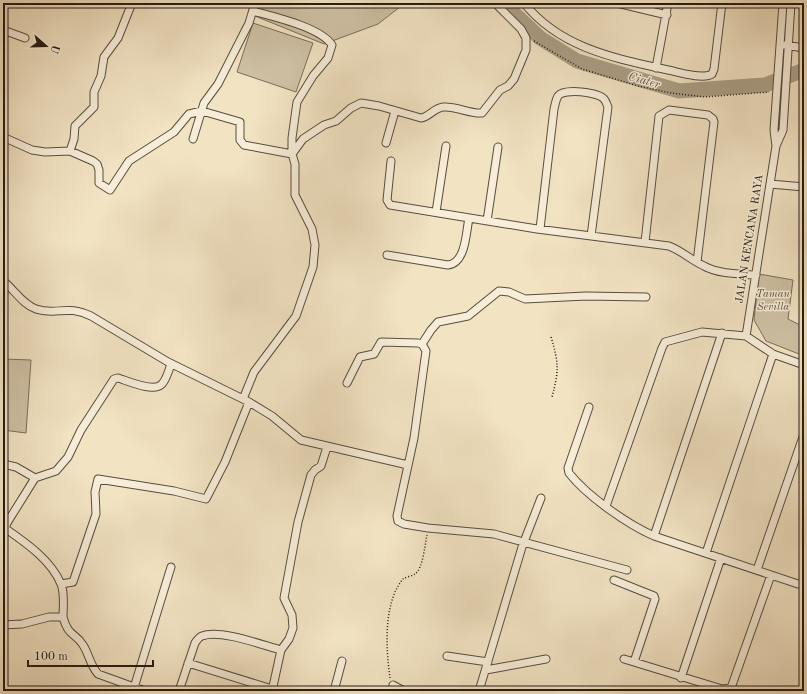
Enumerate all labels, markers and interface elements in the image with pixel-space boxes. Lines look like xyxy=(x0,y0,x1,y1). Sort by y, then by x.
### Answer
north arrow xyxy=(26,26,66,66)
text: U xyxy=(47,43,61,55)
water label: Ciater xyxy=(627,71,662,91)
street label: JALAN KENCANA RAYA xyxy=(734,173,766,304)
park label: Taman Sevilla xyxy=(756,289,791,313)
scale bar xyxy=(28,642,153,668)
text: 100 m xyxy=(34,651,68,663)

